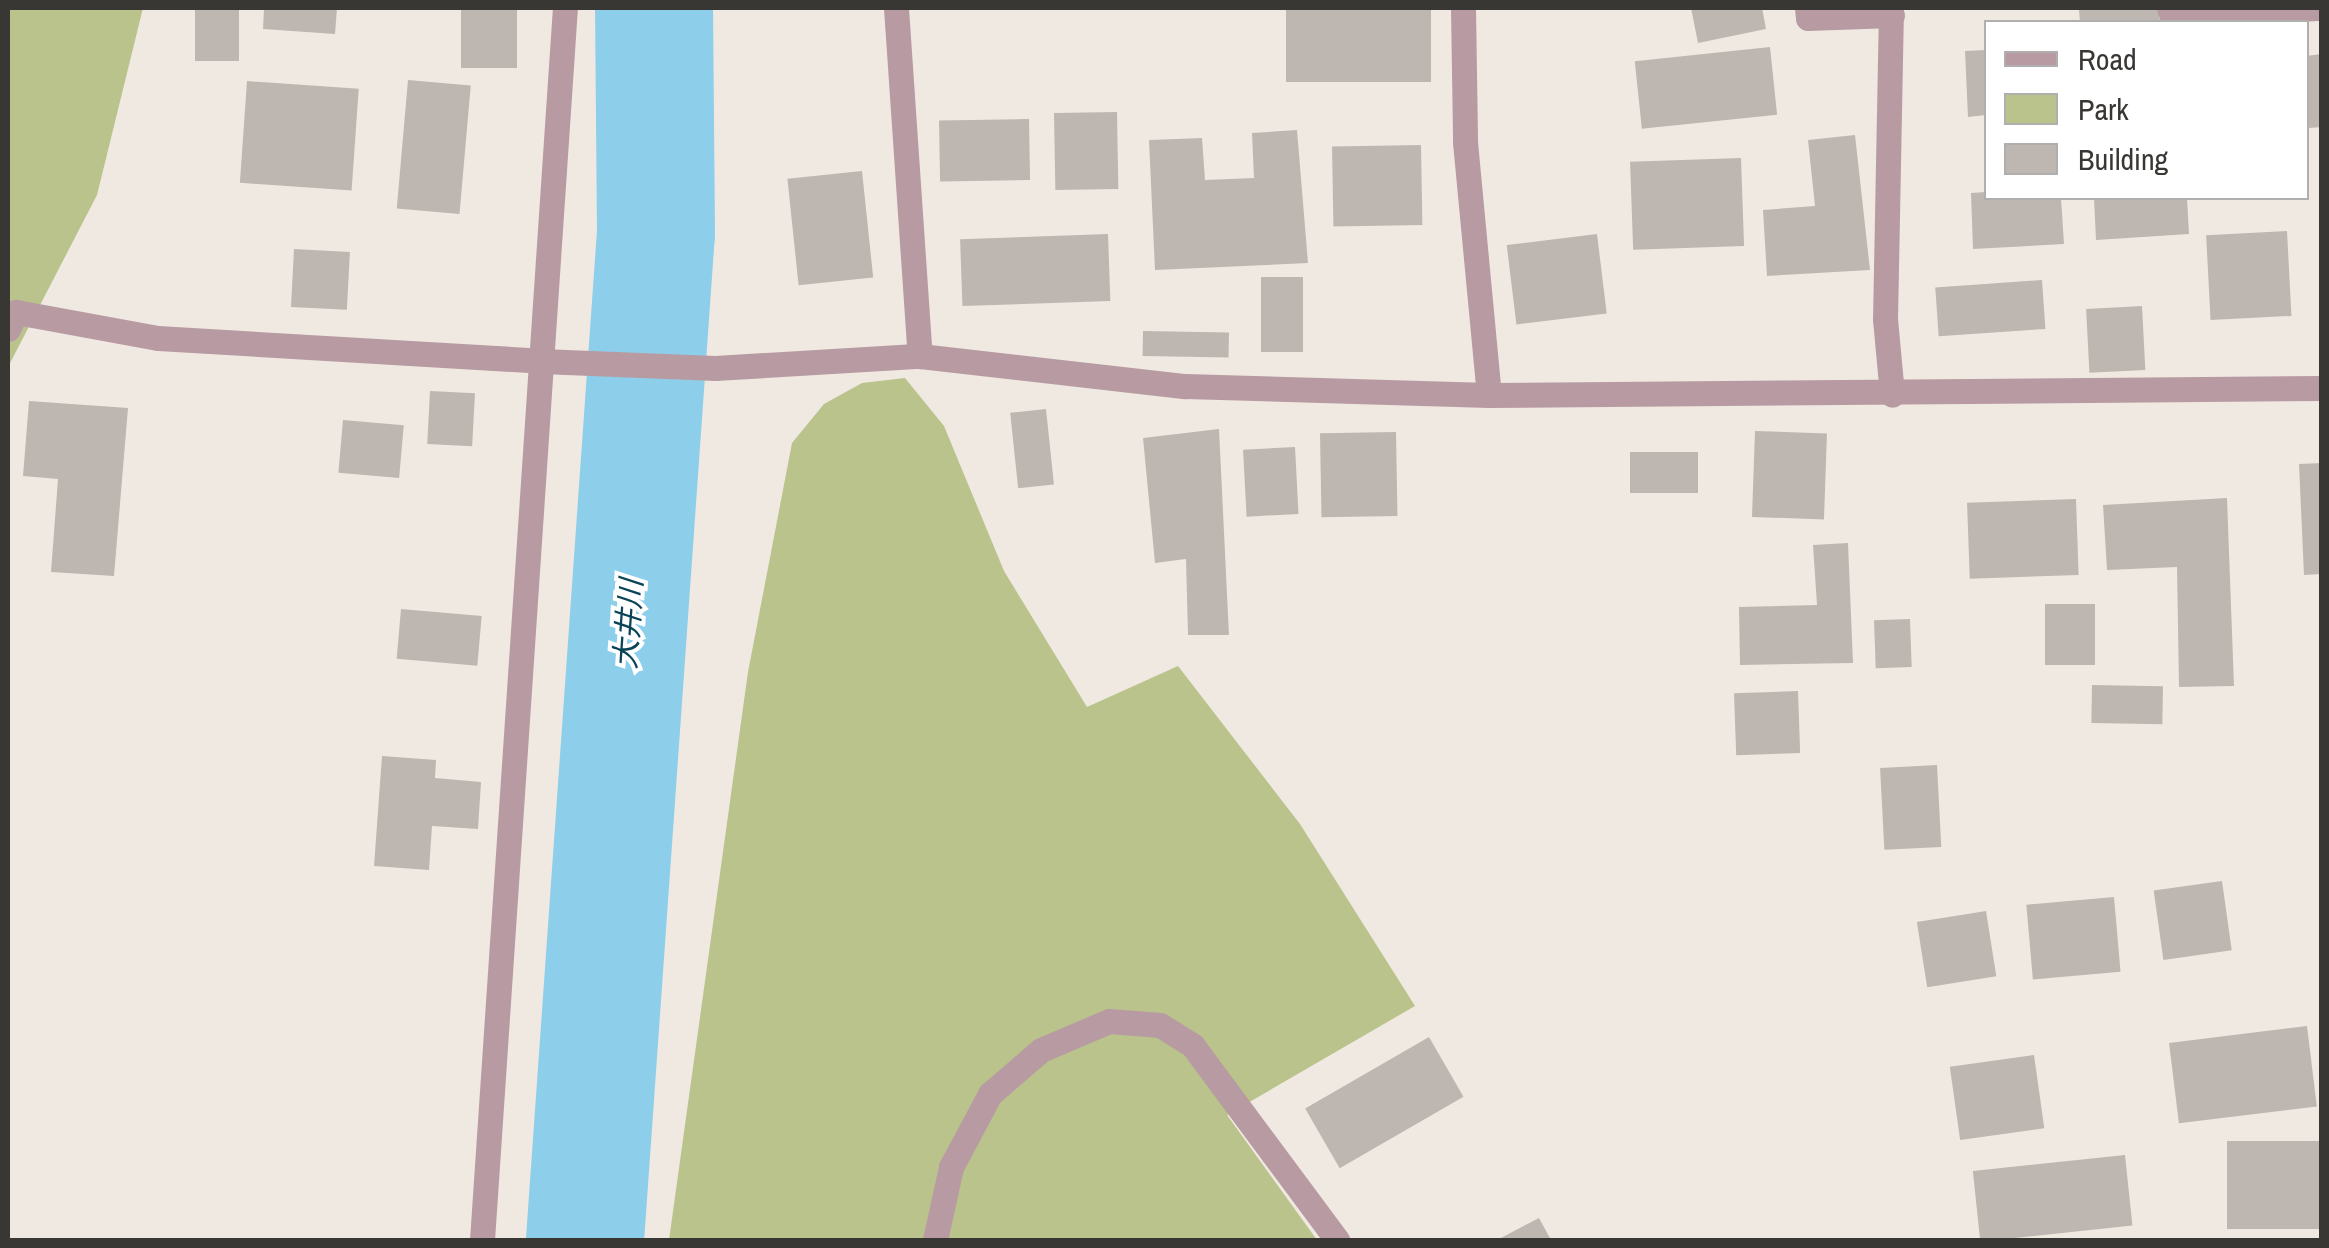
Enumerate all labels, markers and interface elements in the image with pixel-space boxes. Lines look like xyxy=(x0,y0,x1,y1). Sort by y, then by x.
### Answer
legend xyxy=(1984,20,2309,200)
text: Road xyxy=(2078,39,2137,79)
text: Park xyxy=(2078,89,2129,129)
text: Building xyxy=(2078,139,2168,179)
water label: 大井川 xyxy=(607,578,649,670)

